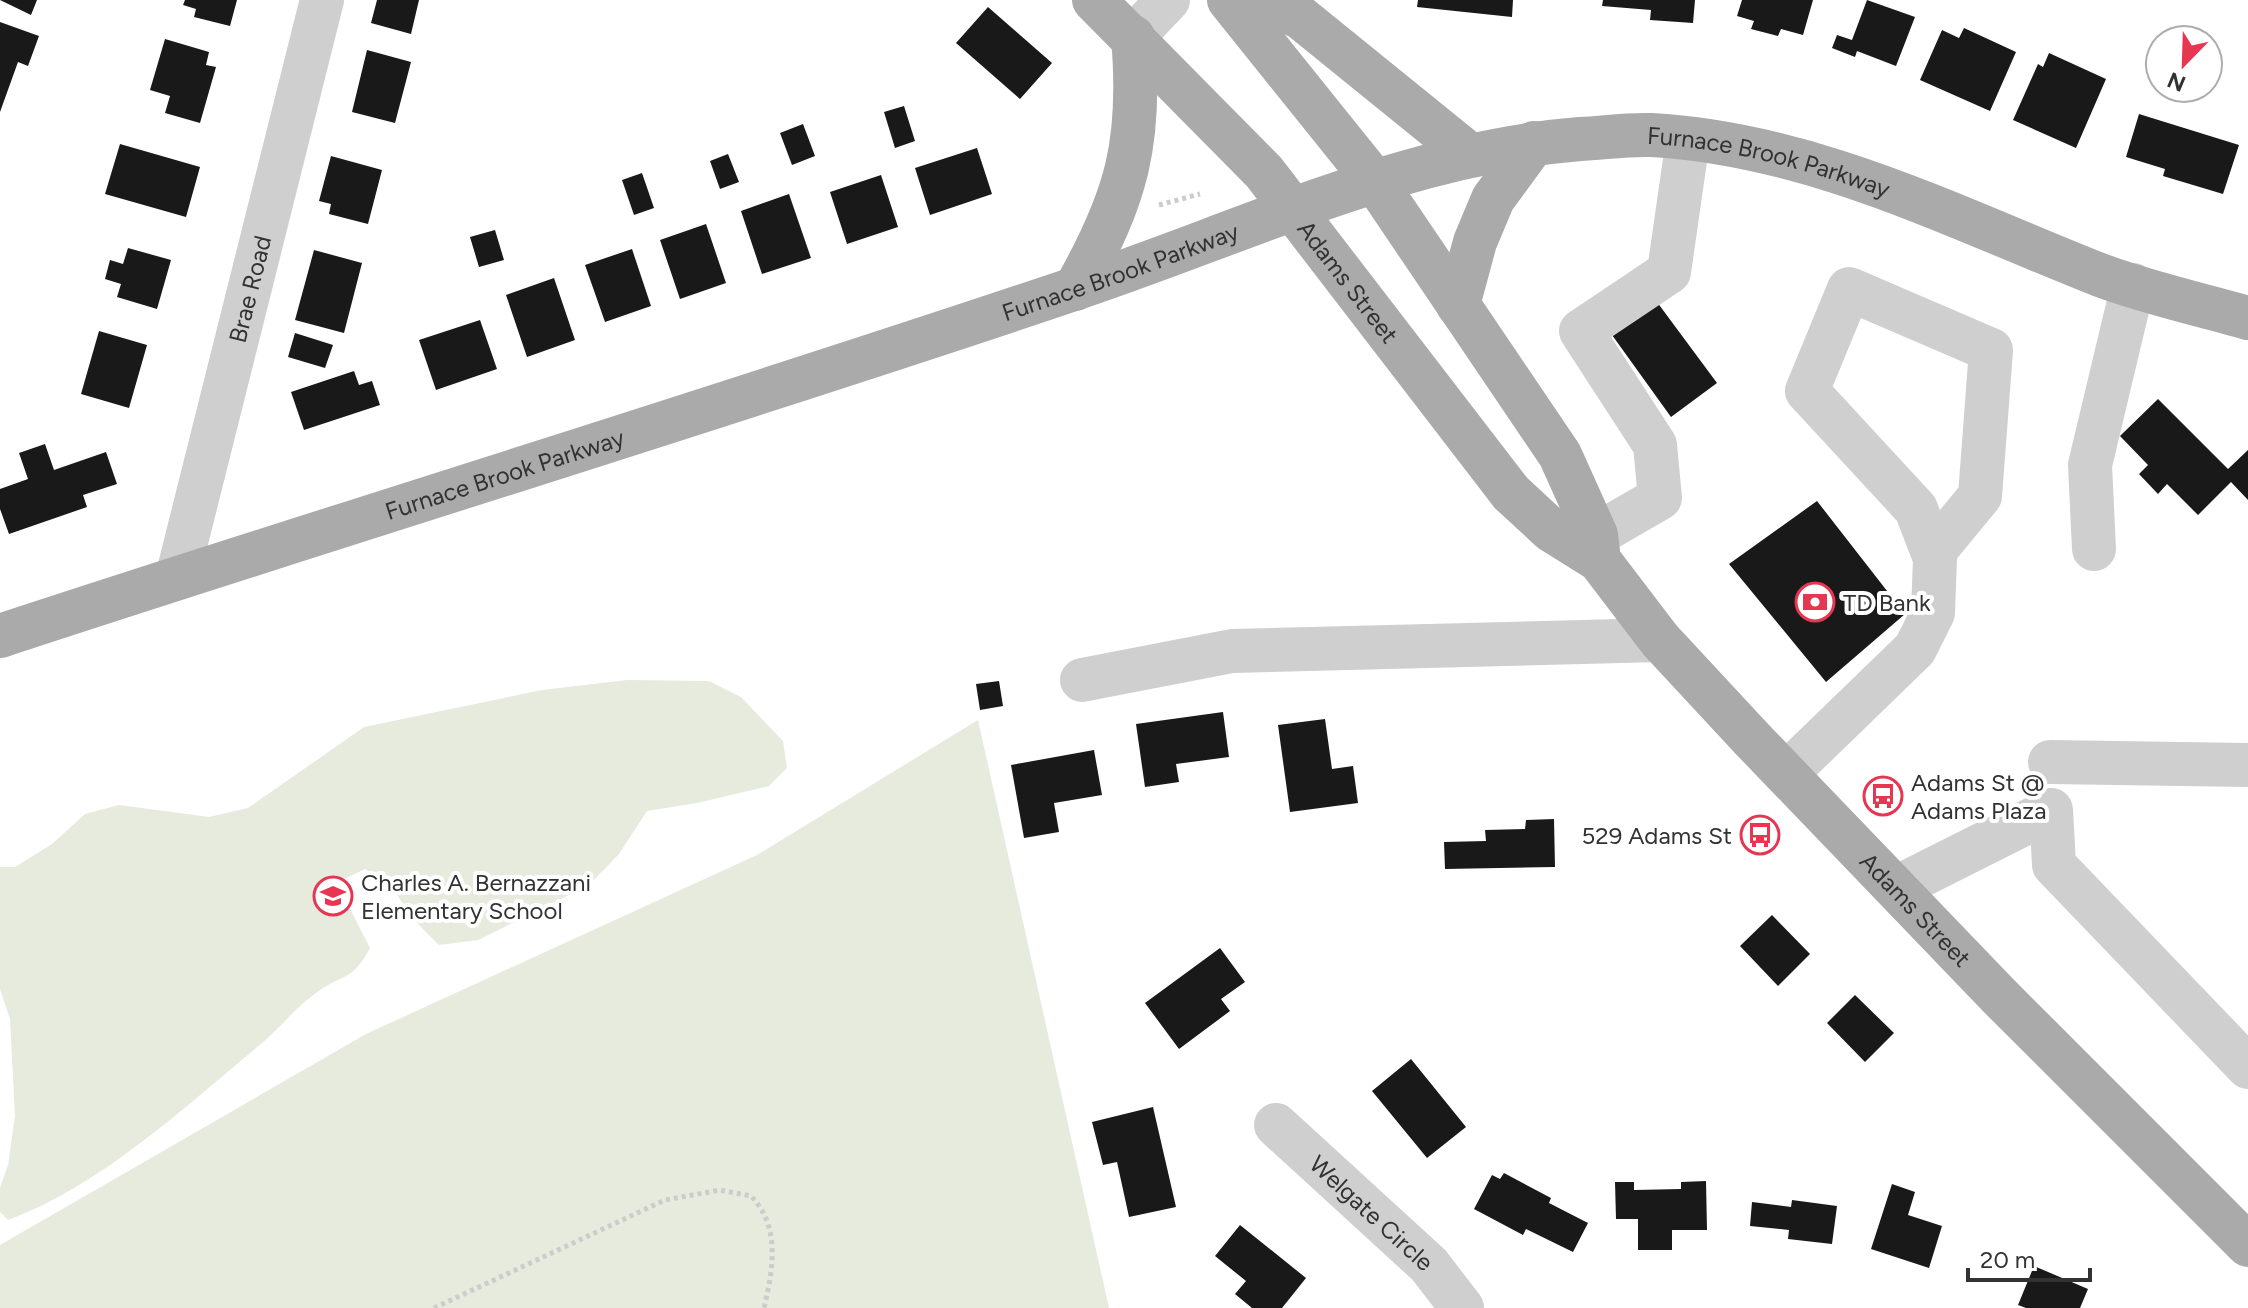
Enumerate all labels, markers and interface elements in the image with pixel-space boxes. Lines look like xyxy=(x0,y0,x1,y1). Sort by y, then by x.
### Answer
north arrow xyxy=(2144,24,2224,104)
text: N xyxy=(2163,66,2189,98)
street label: Furnace Brook Parkway xyxy=(1646,120,1895,203)
street label: Adams Street xyxy=(1292,214,1405,349)
street label: Furnace Brook Parkway xyxy=(998,216,1243,327)
street label: Brae Road xyxy=(222,232,277,346)
street label: Furnace Brook Parkway xyxy=(381,422,628,526)
bank icon: TD Bank xyxy=(1794,581,1836,623)
place label: TD Bank xyxy=(1843,588,1931,617)
place label: Adams St @ Adams Plaza xyxy=(1911,768,2046,825)
bus stop icon: Adams St @ Adams Plaza xyxy=(1862,775,1904,817)
bus stop icon: 529 Adams St xyxy=(1739,814,1781,856)
place label: 529 Adams St xyxy=(1582,821,1732,850)
street label: Adams Street xyxy=(1854,846,1977,972)
place label: Charles A. Bernazzani Elementary School xyxy=(361,868,591,925)
school or university icon: Charles A. Bernazzani Elementary School xyxy=(312,875,354,917)
street label: Welgate Circle xyxy=(1304,1149,1440,1277)
scale bar xyxy=(1968,1232,2090,1282)
text: 20 m xyxy=(1980,1245,2035,1274)

